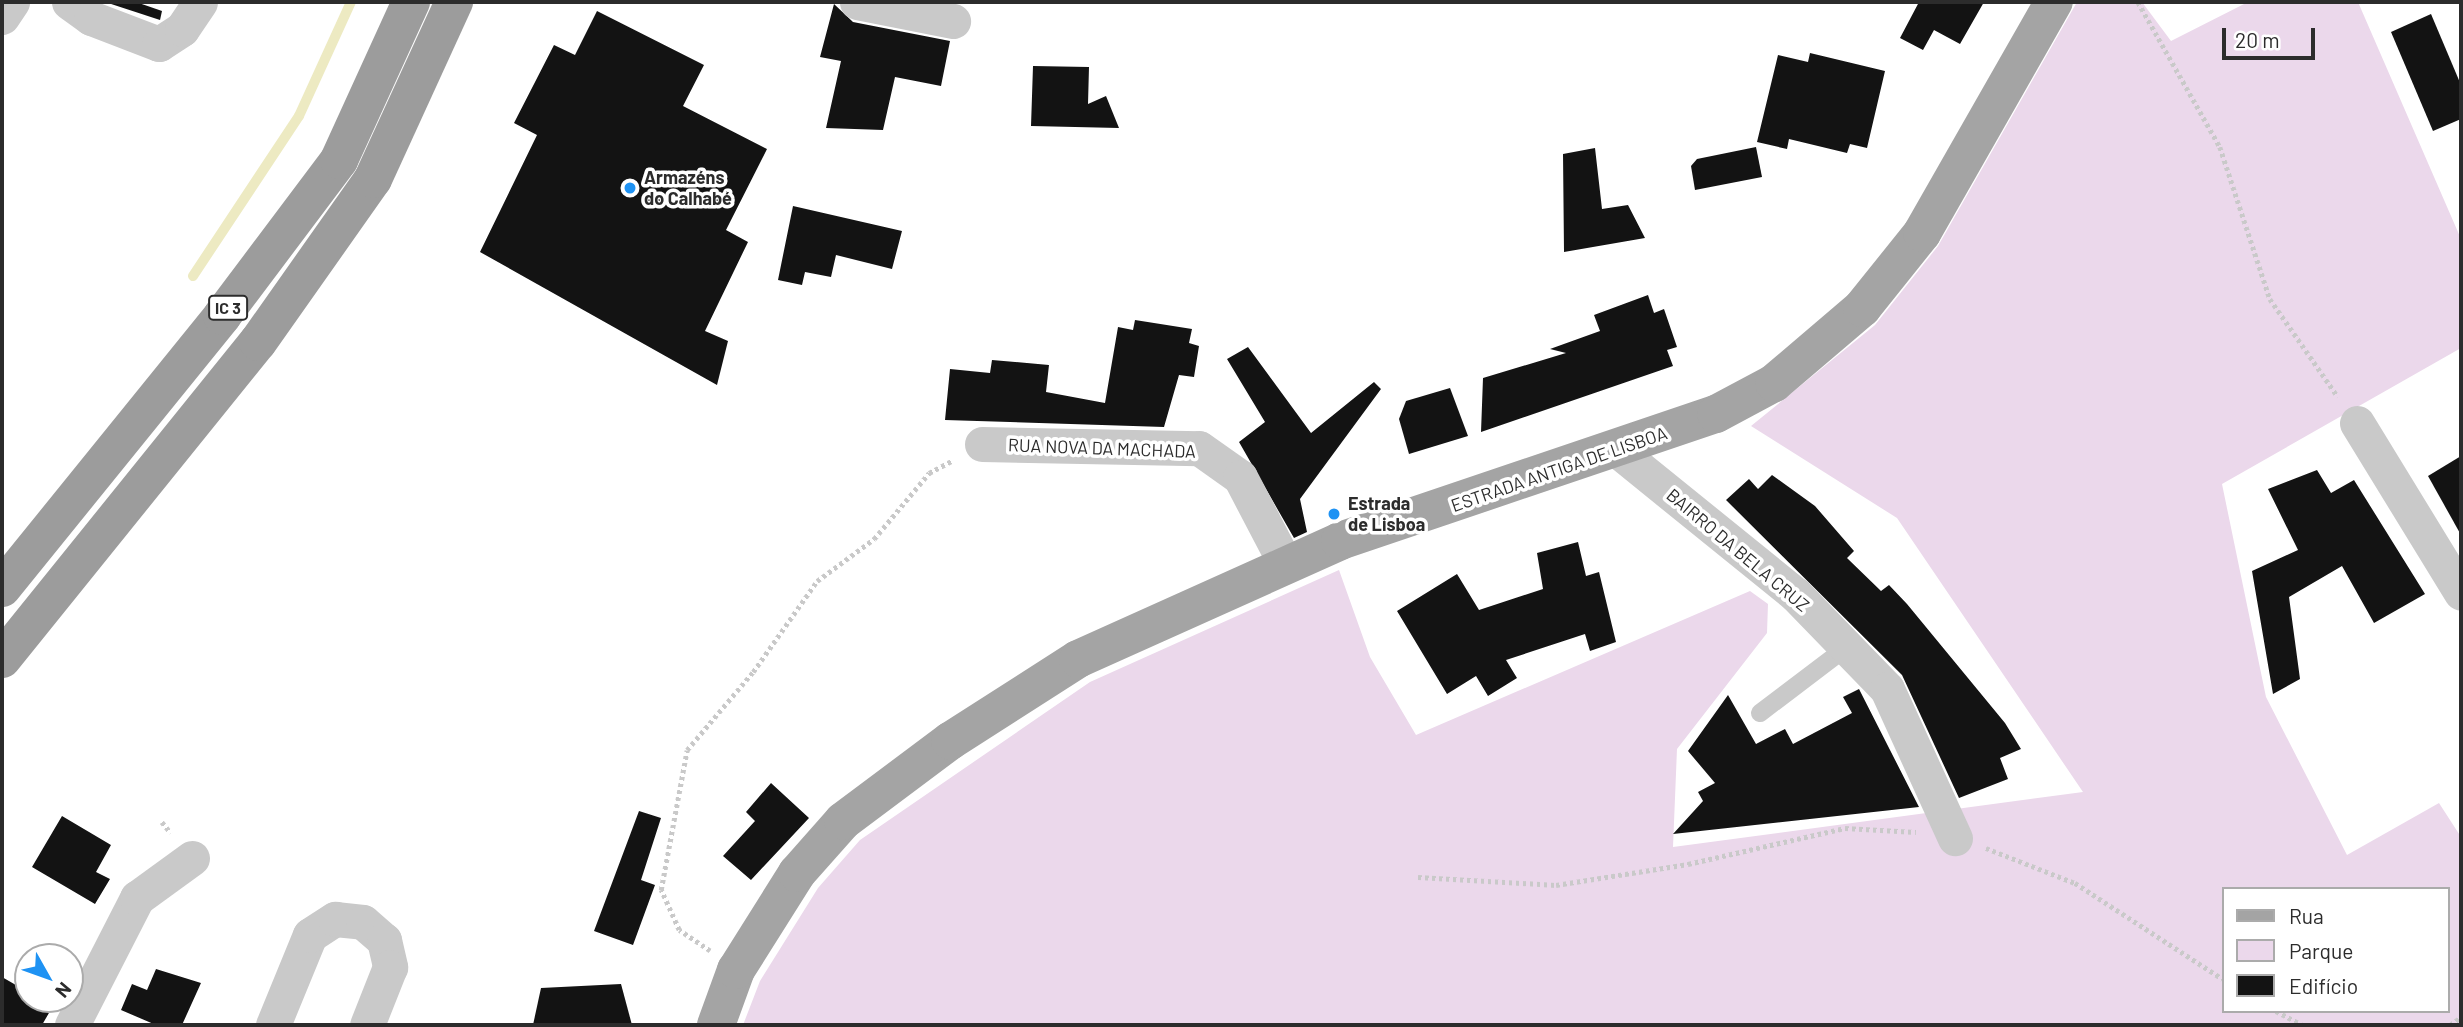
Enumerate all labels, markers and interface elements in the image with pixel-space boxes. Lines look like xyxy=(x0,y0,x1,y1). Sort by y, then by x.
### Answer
scale bar xyxy=(2225,14,2318,58)
text: 20 m xyxy=(2235,27,2280,52)
place label: Armazéns do Calhabé xyxy=(644,167,732,210)
marker: Armazéns do Calhabé xyxy=(622,180,638,196)
road number: IC 3 xyxy=(207,296,249,320)
street label: ESTRADA ANTIGA DE LISBOA xyxy=(1448,422,1670,516)
street label: RUA NOVA DA MACHADA xyxy=(1008,434,1196,462)
street label: BAIRRO DA BELA CRUZ xyxy=(1662,484,1814,616)
place label: Estrada de Lisboa xyxy=(1348,493,1425,536)
marker: Estrada de Lisboa xyxy=(1326,506,1342,522)
legend xyxy=(2222,887,2449,1013)
text: Rua xyxy=(2289,903,2324,928)
text: Parque xyxy=(2289,938,2354,963)
north arrow xyxy=(14,943,84,1013)
text: Edifício xyxy=(2289,973,2358,998)
text: N xyxy=(51,978,77,1003)

